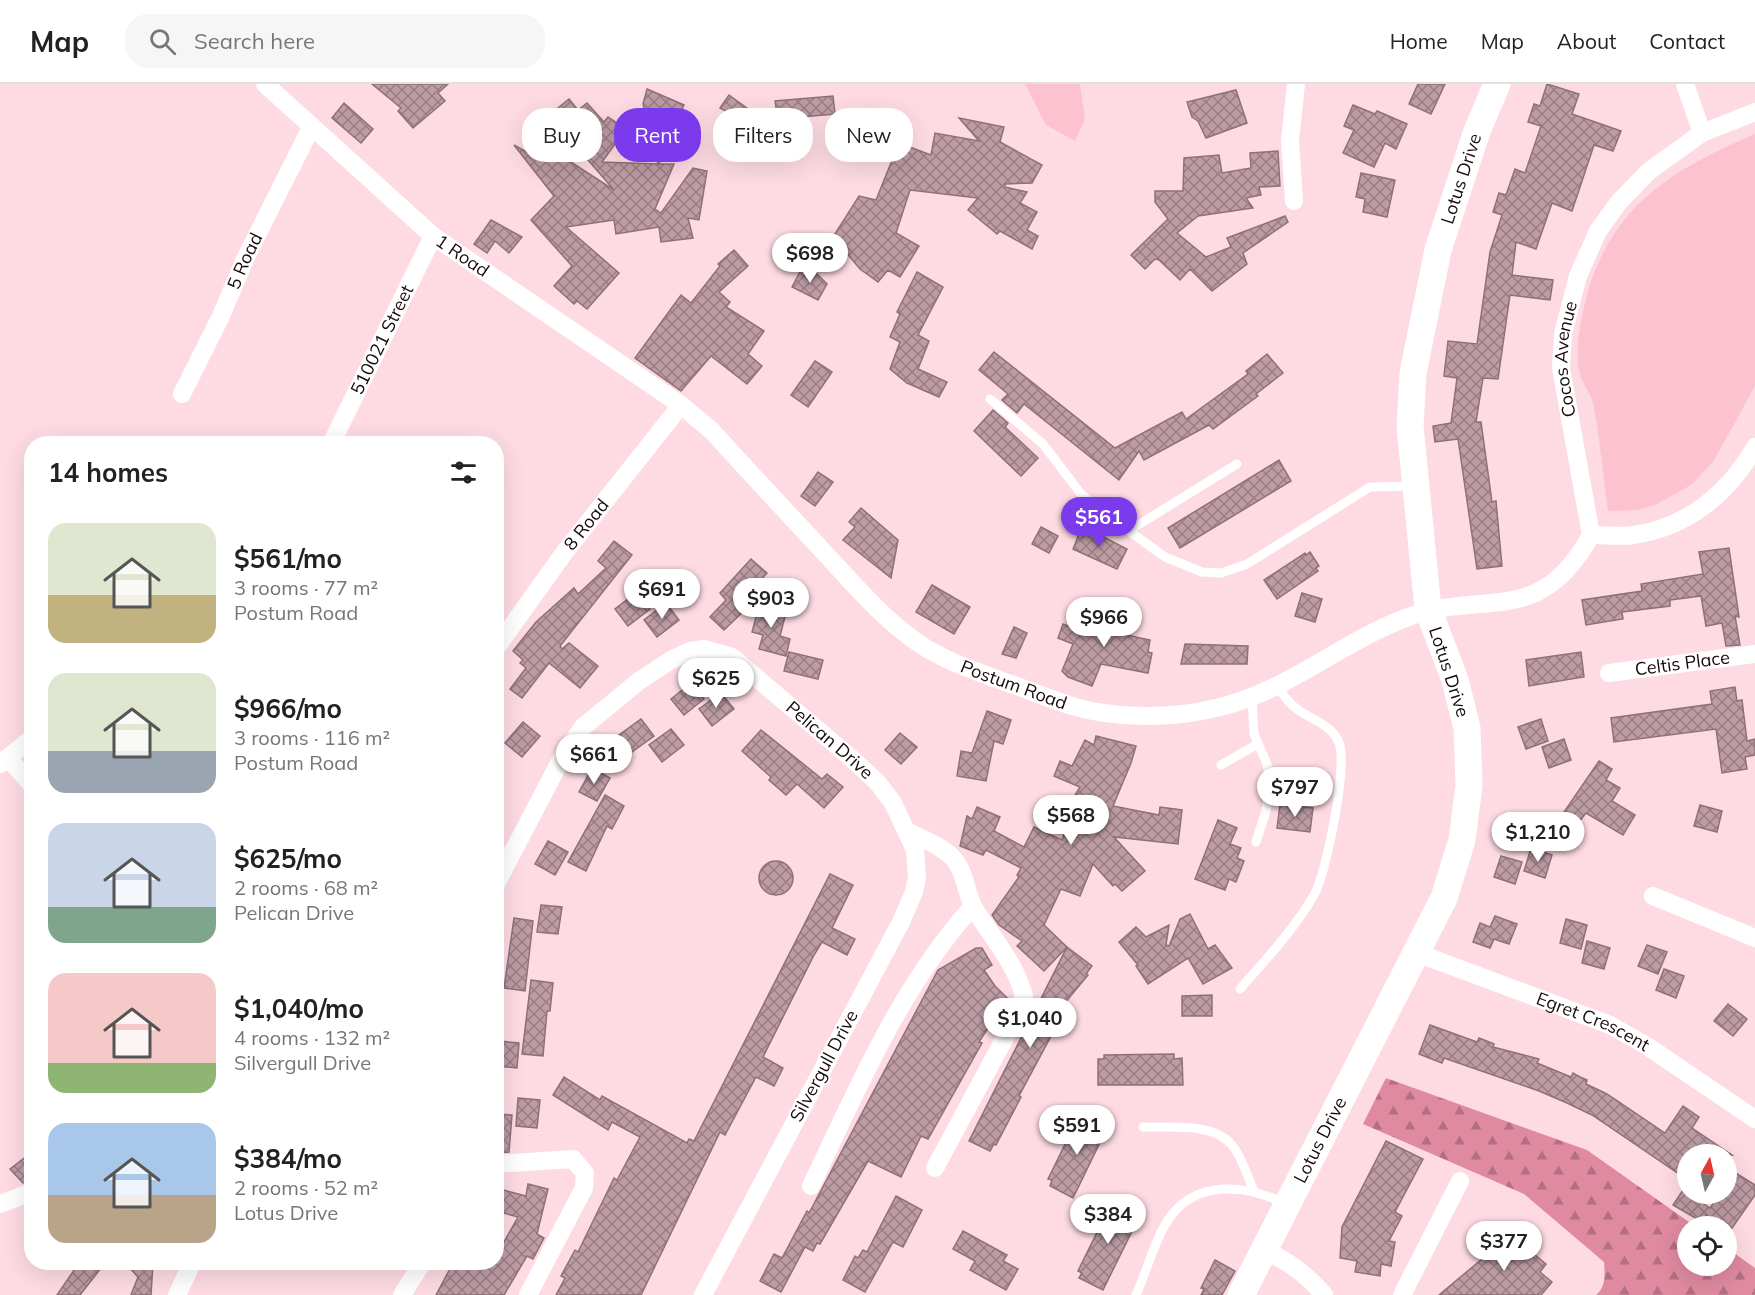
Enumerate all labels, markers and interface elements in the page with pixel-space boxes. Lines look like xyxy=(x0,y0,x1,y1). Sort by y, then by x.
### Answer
search box xyxy=(125,14,545,68)
text: Map xyxy=(30,24,89,59)
icon: search xyxy=(146,25,179,58)
text: Search here xyxy=(194,27,315,55)
text: Home xyxy=(1390,28,1448,54)
text: Map xyxy=(1481,28,1524,54)
text: About xyxy=(1557,28,1616,54)
text: Contact xyxy=(1649,28,1725,54)
chip: Buy xyxy=(522,108,602,162)
chip: Rent xyxy=(614,108,701,162)
chip: Filters xyxy=(713,108,813,162)
chip: New xyxy=(825,108,913,162)
street label: Lotus Drive xyxy=(1435,130,1486,227)
street label: 5 Road xyxy=(222,229,267,293)
street label: 1 Road xyxy=(431,229,494,282)
pin: $698 xyxy=(774,233,846,284)
text: $698 xyxy=(786,240,834,265)
street label: 510021 Street xyxy=(345,281,418,398)
street label: Cocos Avenue xyxy=(1549,298,1582,419)
text: 14 homes xyxy=(48,456,168,489)
icon: filters xyxy=(447,456,480,489)
street label: 8 Road xyxy=(559,494,614,555)
pin: $561 xyxy=(1063,497,1135,548)
text: $561 xyxy=(1075,504,1123,529)
text: $561/mo xyxy=(234,542,342,575)
icon: home xyxy=(96,547,168,619)
pin: $691 xyxy=(626,569,698,620)
text: 3 rooms · 77 m² xyxy=(234,575,378,600)
text: $691 xyxy=(638,576,686,601)
pin: $903 xyxy=(735,578,807,629)
text: $903 xyxy=(747,585,795,610)
pin: $966 xyxy=(1068,597,1140,648)
text: Postum Road xyxy=(234,600,358,625)
text: $966 xyxy=(1080,604,1128,629)
street label: Lotus Drive xyxy=(1424,624,1475,720)
street label: Celtis Place xyxy=(1634,645,1731,681)
street label: Postum Road xyxy=(957,655,1070,715)
pin: $625 xyxy=(680,658,752,709)
text: $625 xyxy=(692,665,740,690)
text: $966/mo xyxy=(234,692,342,725)
street label: Pelican Drive xyxy=(781,696,878,784)
icon: home xyxy=(96,697,168,769)
text: 3 rooms · 116 m² xyxy=(234,725,390,750)
pin: $661 xyxy=(558,734,630,785)
text: $661 xyxy=(570,741,618,766)
text: Postum Road xyxy=(234,750,358,775)
pin: $797 xyxy=(1259,767,1331,818)
text: $797 xyxy=(1271,774,1319,799)
pin: $568 xyxy=(1035,795,1107,846)
text: $568 xyxy=(1047,802,1095,827)
pin: $1,210 xyxy=(1489,812,1587,863)
text: $1,210 xyxy=(1506,819,1570,844)
text: $625/mo xyxy=(234,842,342,875)
icon: home xyxy=(96,847,168,919)
text: 2 rooms · 68 m² xyxy=(234,875,378,900)
text: Pelican Drive xyxy=(234,900,354,925)
street label: Egret Crescent xyxy=(1533,987,1654,1056)
text: $1,040/mo xyxy=(234,992,364,1025)
icon: home xyxy=(96,997,168,1069)
pin: $1,040 xyxy=(981,998,1079,1049)
text: $1,040 xyxy=(998,1005,1062,1030)
street label: Silvergull Drive xyxy=(784,1006,863,1126)
text: 4 rooms · 132 m² xyxy=(234,1025,390,1050)
text: Silvergull Drive xyxy=(234,1050,371,1075)
street label: Lotus Drive xyxy=(1288,1093,1351,1187)
pin: $591 xyxy=(1041,1105,1113,1156)
text: $591 xyxy=(1053,1112,1101,1137)
text: $384/mo xyxy=(234,1142,342,1175)
north arrow xyxy=(1677,1144,1737,1204)
map controls xyxy=(1677,1144,1737,1276)
icon: home xyxy=(96,1147,168,1219)
text: 2 rooms · 52 m² xyxy=(234,1175,378,1200)
pin: $384 xyxy=(1072,1194,1144,1245)
text: Lotus Drive xyxy=(234,1200,338,1225)
text: $384 xyxy=(1084,1201,1132,1226)
button: locate xyxy=(1677,1216,1737,1276)
pin: $377 xyxy=(1468,1221,1540,1272)
text: $377 xyxy=(1480,1228,1528,1253)

